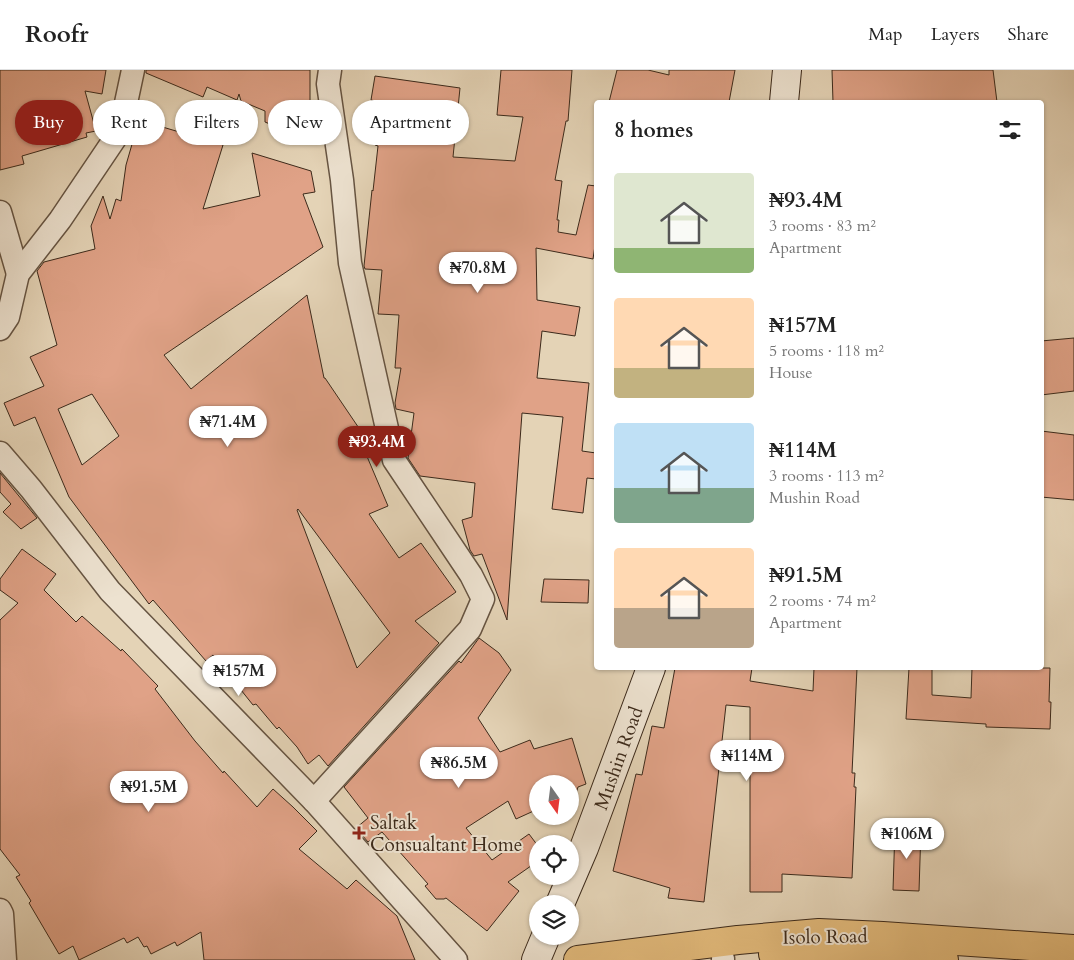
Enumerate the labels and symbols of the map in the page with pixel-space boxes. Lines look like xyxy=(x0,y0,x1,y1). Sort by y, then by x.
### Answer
pin: ₦70.8M xyxy=(437,252,519,294)
pin: ₦71.4M xyxy=(187,406,269,448)
pin: ₦93.4M xyxy=(336,426,418,468)
pin: ₦157M xyxy=(204,654,274,697)
street label: Mushin Road xyxy=(588,703,650,814)
pin: ₦114M xyxy=(712,740,782,782)
pin: ₦86.5M xyxy=(418,746,500,789)
pin: ₦91.5M xyxy=(108,770,190,813)
north arrow xyxy=(529,775,579,825)
place label: Saltak Consualtant Home xyxy=(370,810,522,858)
pin: ₦106M xyxy=(872,818,942,860)
marker: Saltak Consualtant Home xyxy=(352,826,366,840)
street label: Isolo Road xyxy=(782,923,868,951)

